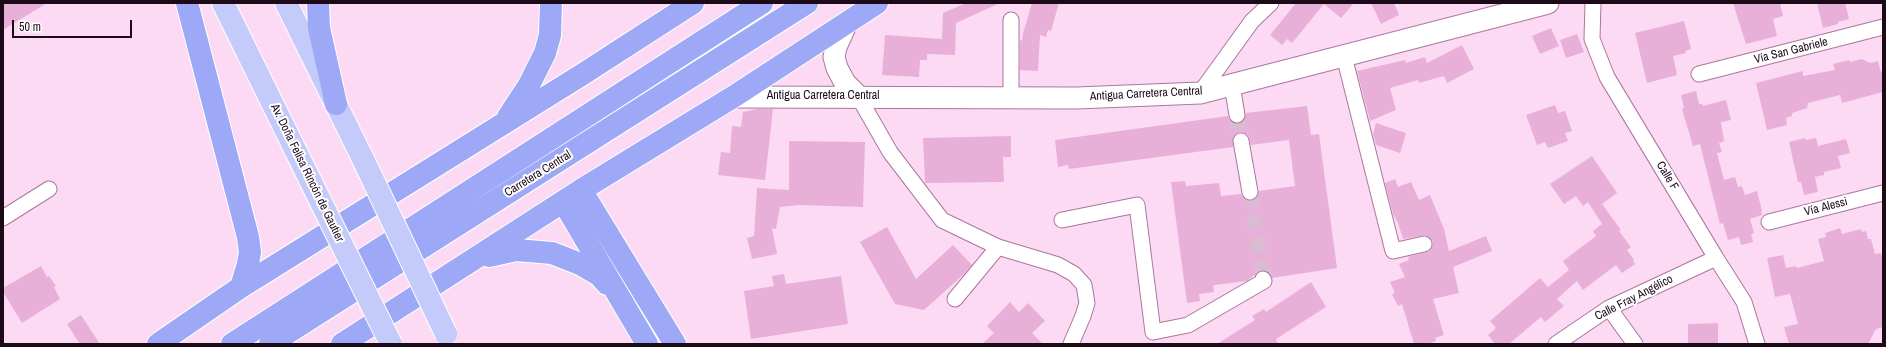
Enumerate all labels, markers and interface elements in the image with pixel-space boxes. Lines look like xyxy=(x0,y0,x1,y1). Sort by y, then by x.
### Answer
scale bar xyxy=(14,12,134,38)
text: 50 m xyxy=(19,19,41,35)
street label: Vía San Gabriele xyxy=(1753,35,1829,67)
street label: Antigua Carretera Central xyxy=(1089,84,1203,104)
street label: Antigua Carretera Central xyxy=(767,89,879,103)
street label: Av. Doña Felisa Rincón de Gautier xyxy=(267,102,347,244)
street label: Carretera Central xyxy=(502,148,574,200)
street label: Calle F xyxy=(1653,159,1681,193)
street label: Vía Alessi xyxy=(1803,195,1849,219)
street label: Calle Fray Angélico xyxy=(1592,272,1676,324)

